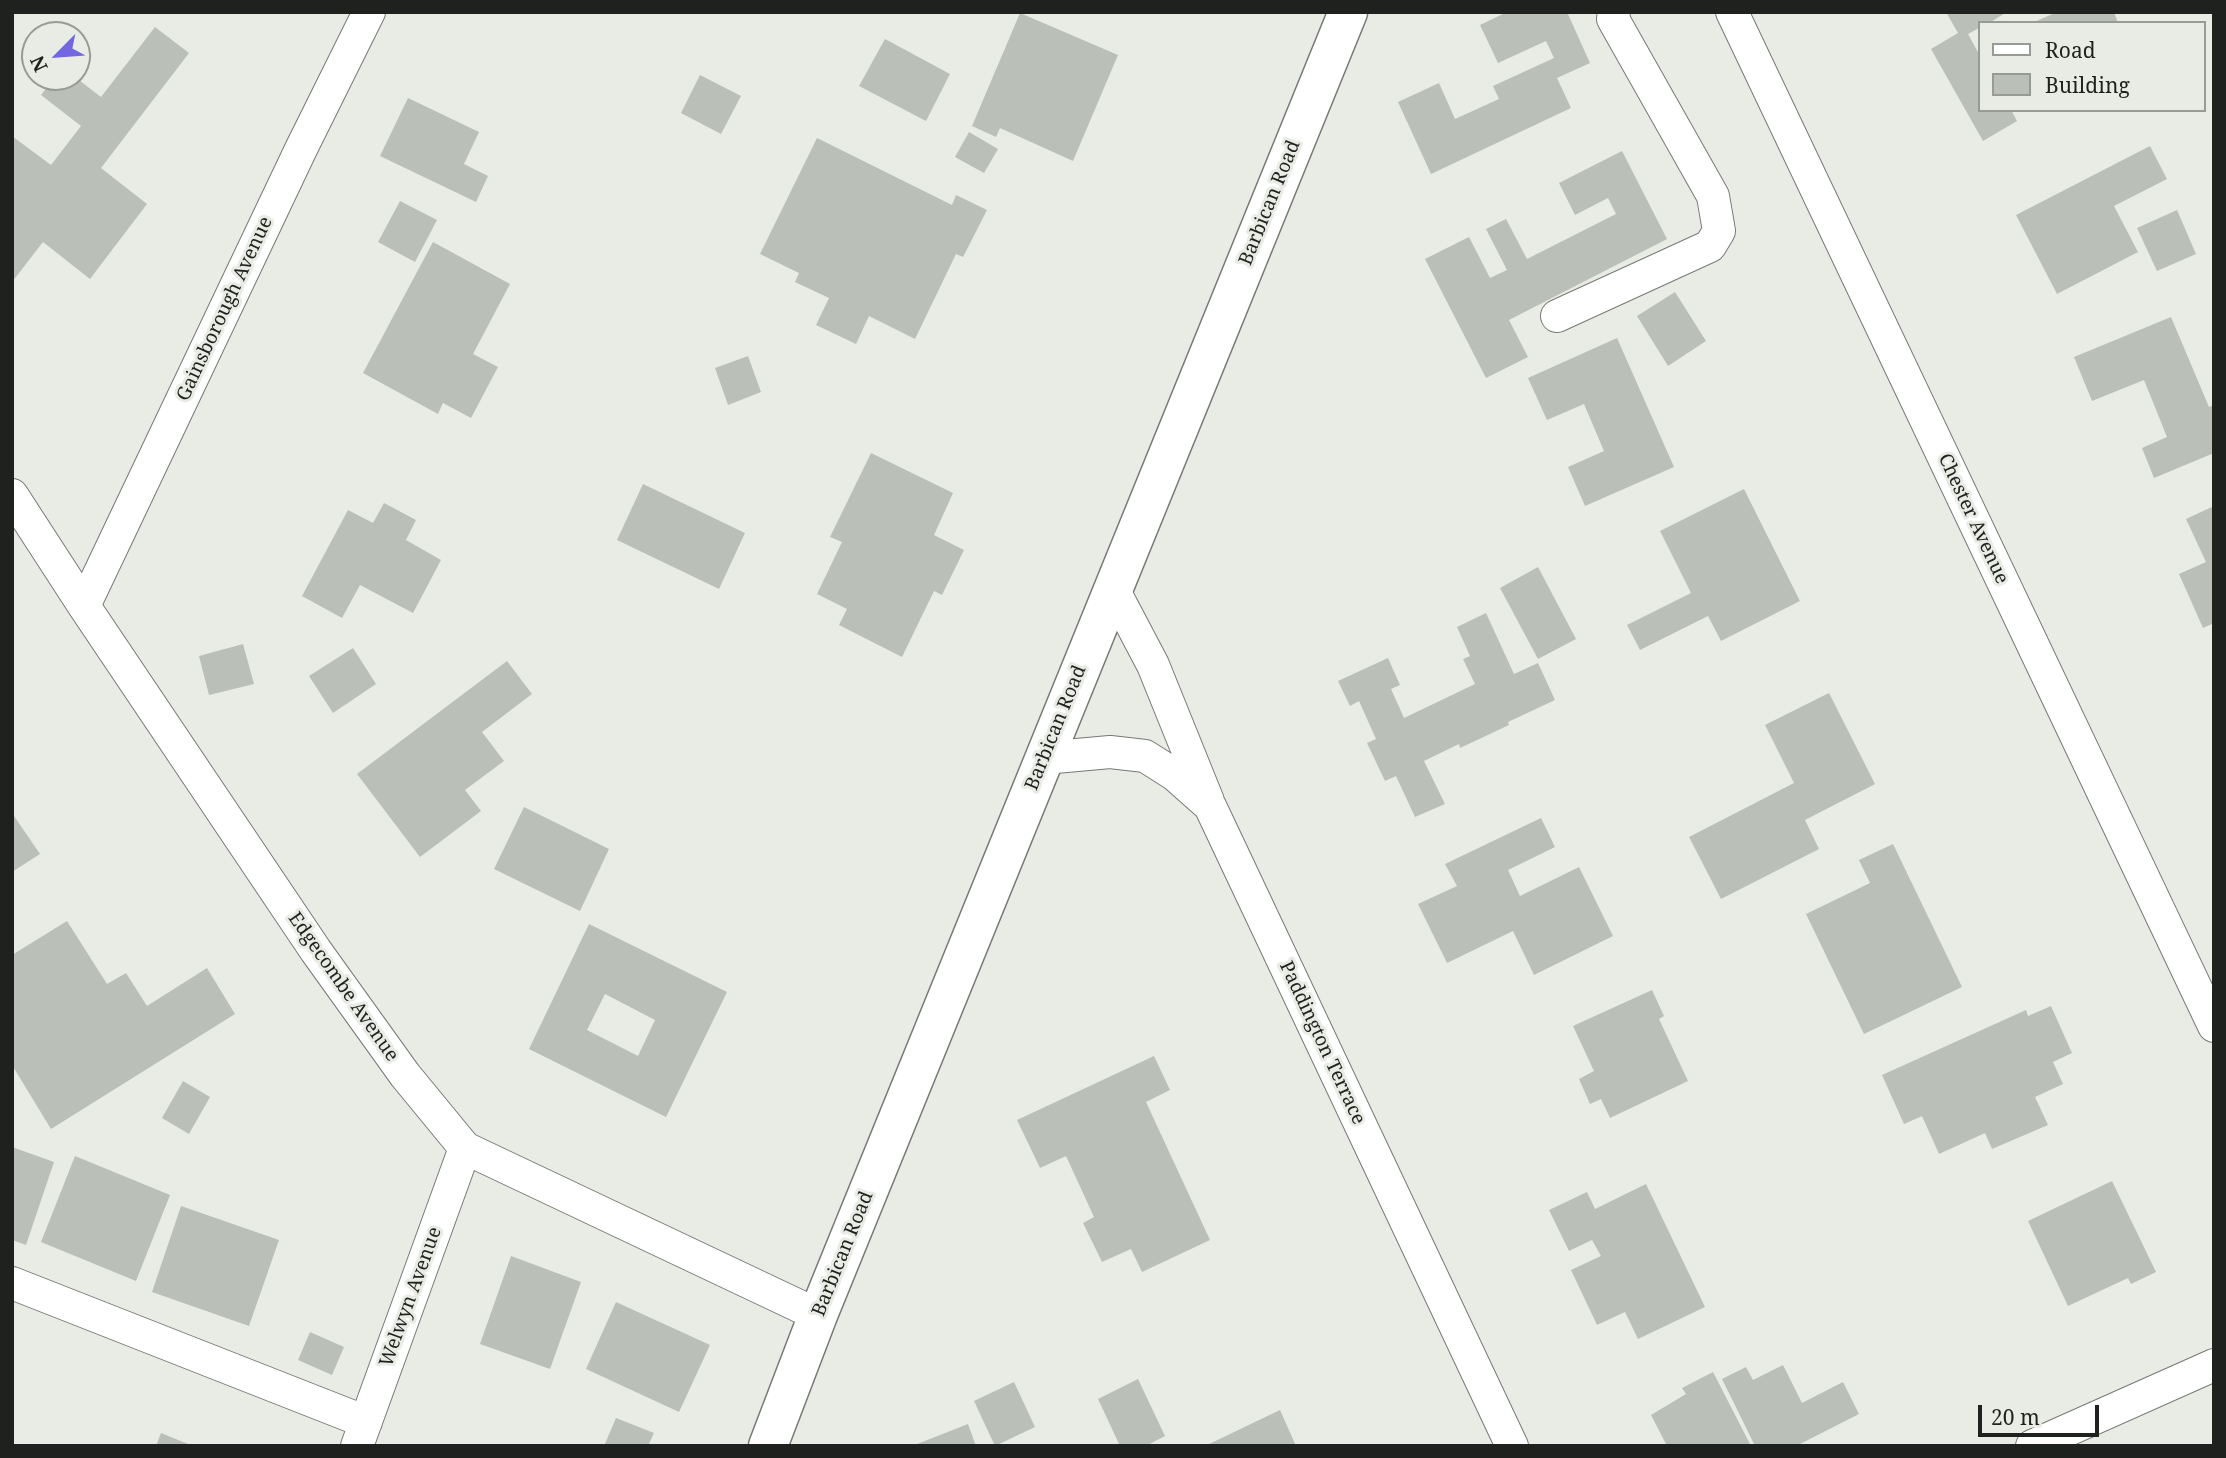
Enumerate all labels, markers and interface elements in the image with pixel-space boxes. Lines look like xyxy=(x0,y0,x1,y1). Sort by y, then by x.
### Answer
north arrow xyxy=(21,21,91,91)
legend xyxy=(1978,21,2205,112)
text: Road xyxy=(2045,36,2096,64)
text: N xyxy=(24,52,54,76)
text: Building xyxy=(2045,71,2130,99)
street label: Barbican Road xyxy=(1235,137,1305,269)
street label: Gainsborough Avenue xyxy=(172,213,278,405)
street label: Chester Avenue xyxy=(1933,450,2013,588)
street label: Barbican Road xyxy=(1021,662,1091,794)
street label: Edgecombe Avenue xyxy=(283,908,403,1066)
street label: Paddington Terrace xyxy=(1274,958,1370,1128)
street label: Barbican Road xyxy=(808,1188,878,1320)
street label: Welwyn Avenue xyxy=(375,1224,447,1370)
scale bar xyxy=(1981,1392,2102,1436)
text: 20 m xyxy=(1991,1403,2040,1431)

